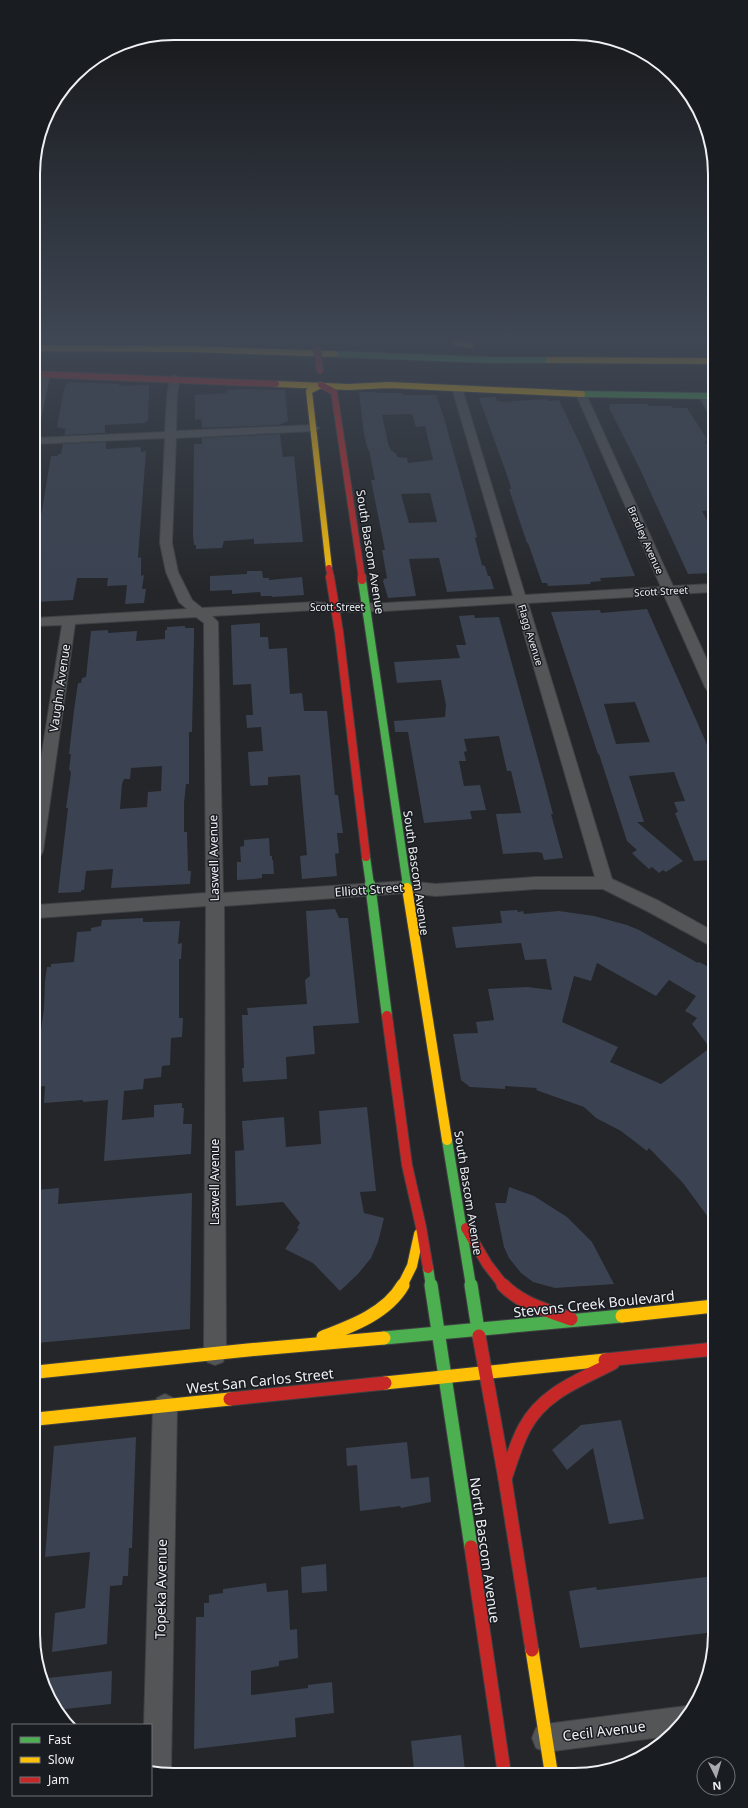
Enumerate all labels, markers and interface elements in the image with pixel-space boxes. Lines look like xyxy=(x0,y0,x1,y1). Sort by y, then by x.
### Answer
street label: South Bascom Avenue xyxy=(352,488,389,616)
street label: Bradley Avenue xyxy=(625,504,667,577)
street label: Scott Street xyxy=(634,583,689,599)
street label: Scott Street xyxy=(310,600,364,614)
street label: Flagg Avenue xyxy=(515,603,547,668)
street label: Vaughn Avenue xyxy=(45,643,74,733)
street label: South Bascom Avenue xyxy=(399,809,434,937)
street label: Laswell Avenue xyxy=(204,814,223,901)
street label: Elliott Street xyxy=(334,879,404,900)
street label: South Bascom Avenue xyxy=(450,1129,487,1257)
street label: Laswell Avenue xyxy=(206,1139,223,1225)
street label: Stevens Creek Boulevard xyxy=(512,1286,676,1321)
street label: West San Carlos Street xyxy=(185,1363,334,1398)
street label: North Bascom Avenue xyxy=(466,1476,505,1624)
street label: Topeka Avenue xyxy=(150,1539,171,1639)
street label: Cecil Avenue xyxy=(561,1716,647,1745)
legend xyxy=(12,1724,152,1796)
text: Fast xyxy=(48,1731,72,1748)
text: Slow xyxy=(48,1751,75,1768)
north arrow xyxy=(696,1756,736,1796)
text: Jam xyxy=(47,1771,69,1788)
text: N xyxy=(712,1779,722,1794)

